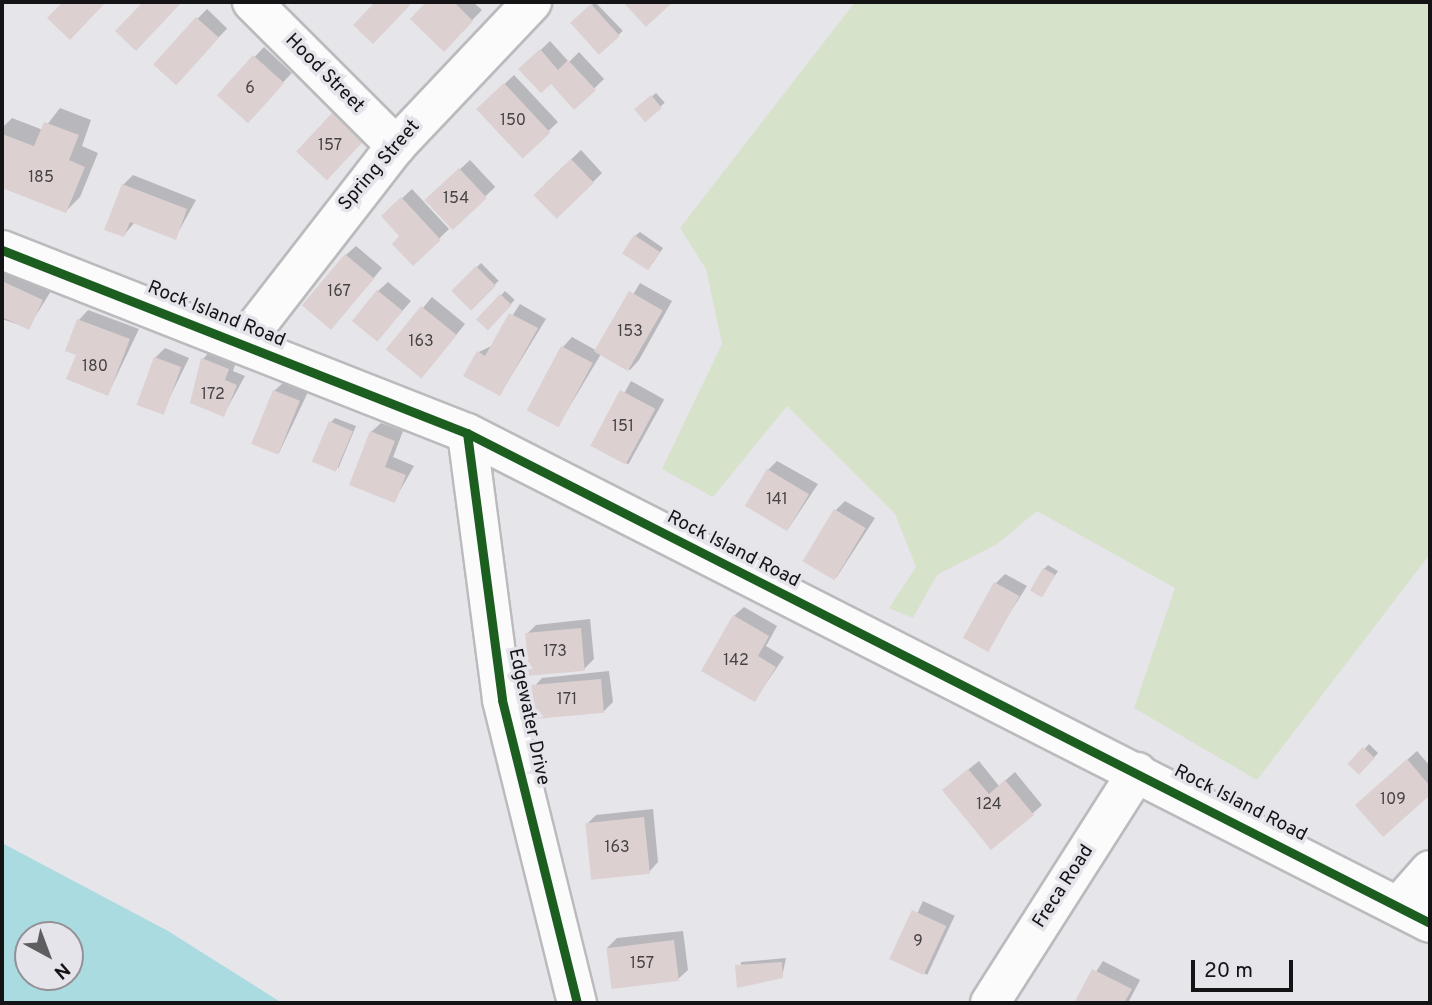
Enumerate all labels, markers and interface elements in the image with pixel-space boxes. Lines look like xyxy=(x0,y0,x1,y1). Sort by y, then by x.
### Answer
street label: Hood Street xyxy=(280,30,368,118)
house number: 6 xyxy=(245,79,255,99)
house number: 150 xyxy=(500,111,526,131)
street label: Spring Street xyxy=(334,116,426,216)
house number: 157 xyxy=(318,136,342,156)
house number: 185 xyxy=(28,168,54,188)
house number: 154 xyxy=(443,189,469,209)
street label: Rock Island Road xyxy=(144,277,288,353)
house number: 167 xyxy=(327,282,351,302)
house number: 153 xyxy=(617,322,643,342)
house number: 163 xyxy=(408,332,434,352)
house number: 180 xyxy=(82,357,108,377)
house number: 172 xyxy=(201,385,225,405)
house number: 151 xyxy=(612,417,634,437)
house number: 141 xyxy=(766,490,788,510)
street label: Rock Island Road xyxy=(663,507,803,593)
house number: 173 xyxy=(543,642,567,662)
street label: Edgewater Drive xyxy=(502,646,554,788)
house number: 142 xyxy=(723,651,749,671)
house number: 171 xyxy=(557,690,577,710)
street label: Rock Island Road xyxy=(1170,761,1310,847)
house number: 109 xyxy=(1380,790,1406,810)
house number: 124 xyxy=(976,795,1002,815)
house number: 163 xyxy=(604,838,630,858)
street label: Freca Road xyxy=(1029,841,1099,933)
north arrow xyxy=(14,921,84,991)
house number: 9 xyxy=(913,932,923,952)
scale bar xyxy=(1194,946,1296,990)
house number: 157 xyxy=(630,954,654,974)
text: N xyxy=(48,957,74,984)
text: 20 m xyxy=(1204,958,1253,985)

